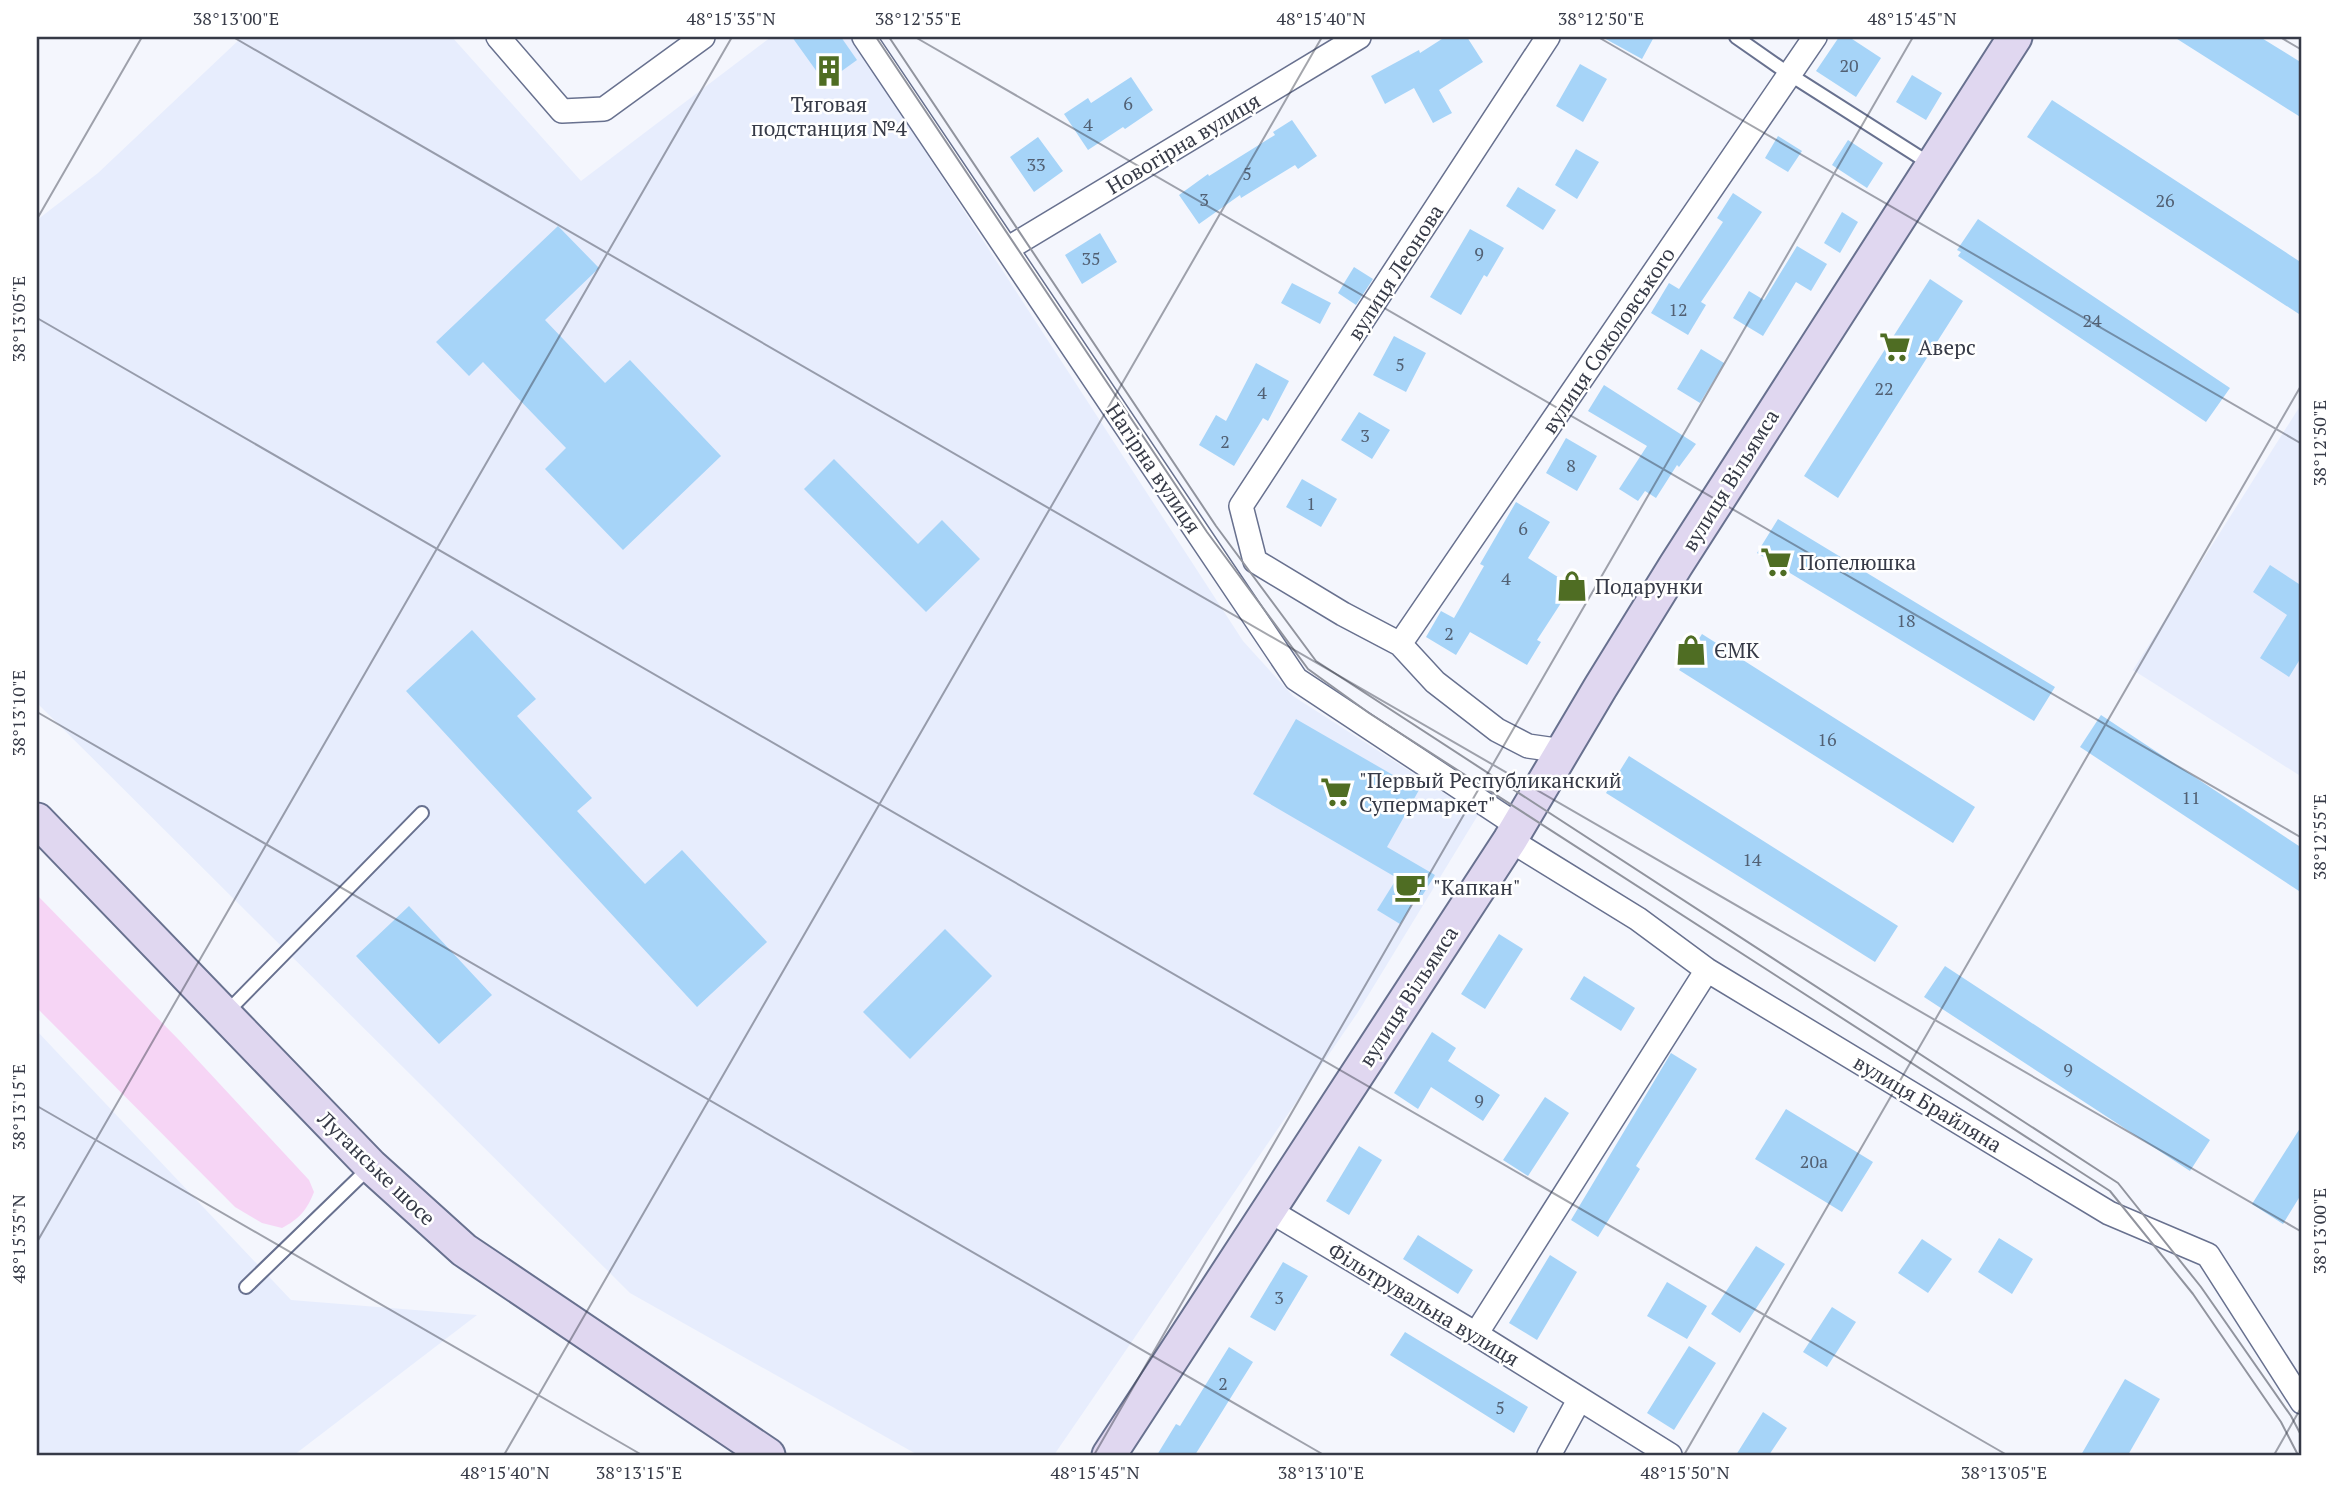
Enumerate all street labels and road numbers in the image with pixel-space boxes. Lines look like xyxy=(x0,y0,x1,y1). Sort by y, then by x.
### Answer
street label: Новогірна вулиця xyxy=(1101,86,1265,200)
street label: вулиця Леонова xyxy=(1341,198,1450,345)
street label: вулиця Соколовського xyxy=(1535,241,1681,439)
street label: Нагірна вулиця xyxy=(1100,397,1208,539)
street label: вулиця Вільямса xyxy=(1675,403,1785,556)
street label: вулиця Вільямса xyxy=(1352,920,1464,1072)
street label: вулиця Брайляна xyxy=(1849,1048,2008,1159)
street label: Луганське шосе xyxy=(311,1104,442,1231)
street label: Фільтрувальна вулиця xyxy=(1323,1236,1525,1372)

